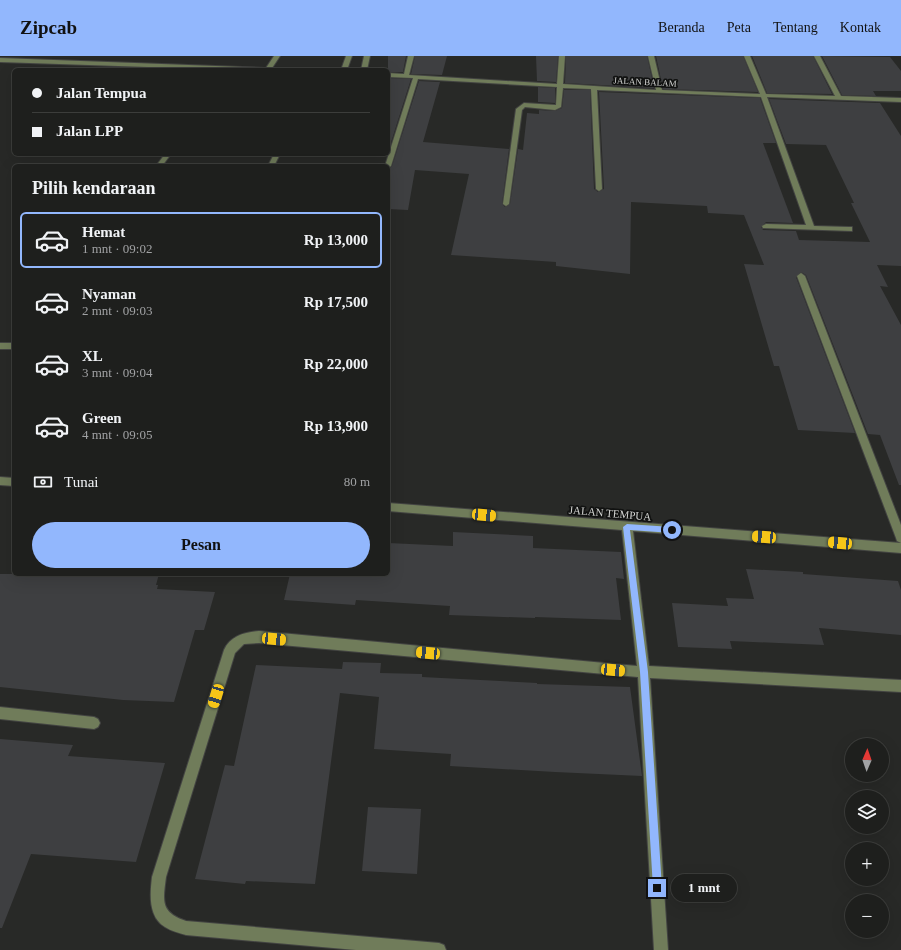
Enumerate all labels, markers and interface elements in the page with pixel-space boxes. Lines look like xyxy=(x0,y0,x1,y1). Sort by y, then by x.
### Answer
text: Zipcab xyxy=(20,17,77,38)
text: Beranda xyxy=(658,20,705,35)
text: Peta xyxy=(727,20,751,35)
text: Tentang xyxy=(773,20,818,35)
text: Kontak xyxy=(840,20,881,35)
street label: JALAN BALAM xyxy=(613,75,677,89)
text: Jalan Tempua xyxy=(56,85,146,101)
text: Jalan LPP xyxy=(56,123,123,139)
text: Pilih kendaraan xyxy=(32,178,156,198)
icon: car xyxy=(34,222,70,258)
text: Hemat xyxy=(82,224,125,240)
text: Rp 13,000 xyxy=(304,232,368,248)
text: 1 mnt · 09:02 xyxy=(82,241,152,256)
icon: car xyxy=(34,284,70,320)
text: Nyaman xyxy=(82,286,136,302)
text: Rp 17,500 xyxy=(304,294,368,310)
text: 2 mnt · 09:03 xyxy=(82,303,152,318)
icon: car xyxy=(34,346,70,382)
text: XL xyxy=(82,348,103,364)
text: Rp 22,000 xyxy=(304,356,368,372)
text: 3 mnt · 09:04 xyxy=(82,365,152,380)
icon: car xyxy=(34,408,70,444)
text: Green xyxy=(82,410,122,426)
text: Rp 13,900 xyxy=(304,418,368,434)
text: 4 mnt · 09:05 xyxy=(82,427,152,442)
icon: cash xyxy=(32,471,54,493)
text: Tunai xyxy=(64,474,98,490)
text: 80 m xyxy=(344,474,370,489)
street label: JALAN TEMPUA xyxy=(568,503,652,523)
car xyxy=(472,508,496,522)
route start xyxy=(663,521,681,539)
button: Pesan xyxy=(32,522,370,568)
car xyxy=(752,530,776,544)
car xyxy=(828,536,852,550)
car xyxy=(262,632,286,646)
car xyxy=(416,646,440,660)
car xyxy=(601,663,625,677)
car xyxy=(207,683,225,709)
north arrow xyxy=(845,738,889,782)
map controls xyxy=(845,738,889,938)
button: layers xyxy=(845,790,889,834)
button: + xyxy=(845,842,889,886)
callout: 1 mnt xyxy=(671,874,737,902)
route end xyxy=(648,879,666,897)
text: 1 mnt xyxy=(688,880,720,895)
button: − xyxy=(845,894,889,938)

